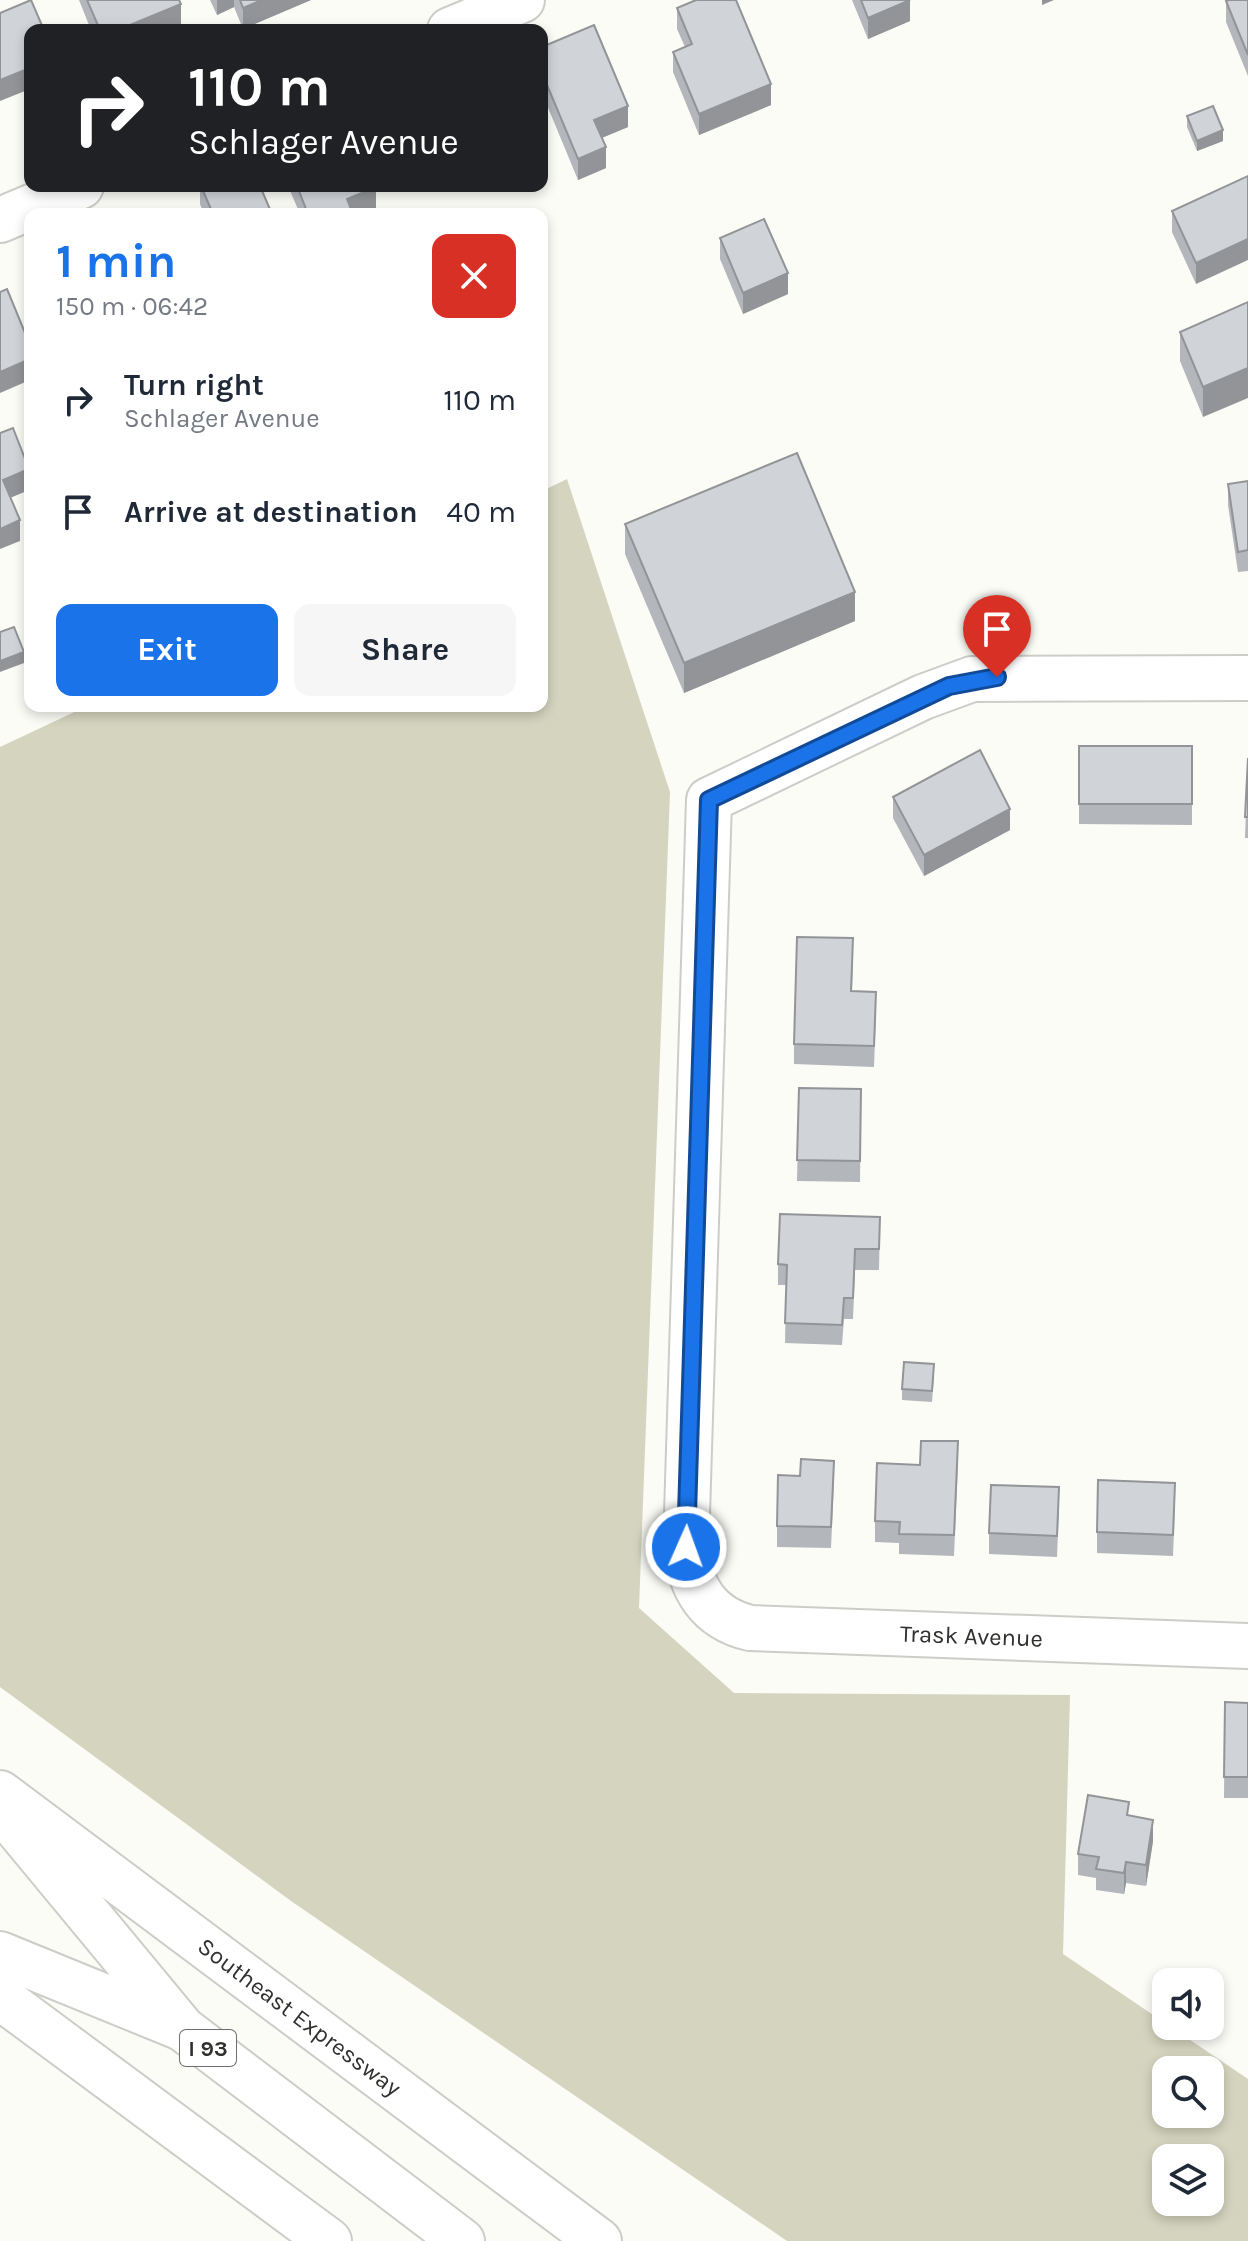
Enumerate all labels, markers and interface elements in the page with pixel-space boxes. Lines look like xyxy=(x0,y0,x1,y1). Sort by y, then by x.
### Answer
text: 110 m xyxy=(188,54,331,119)
icon: right xyxy=(56,56,160,160)
text: Schlager Avenue xyxy=(188,121,459,163)
text: 1 min xyxy=(56,233,176,289)
button: close xyxy=(432,234,516,318)
text: 150 m · 06:42 xyxy=(56,291,208,322)
text: Turn right xyxy=(124,367,264,403)
icon: right xyxy=(56,378,100,422)
text: 110 m xyxy=(443,382,516,418)
text: Schlager Avenue xyxy=(124,403,320,434)
icon: arrive xyxy=(56,490,100,534)
text: Arrive at destination xyxy=(124,494,418,530)
text: 40 m xyxy=(446,494,516,530)
pin xyxy=(963,595,1031,677)
button: Exit xyxy=(56,604,278,696)
button: Share xyxy=(294,604,516,696)
icon: arrive xyxy=(975,607,1019,651)
position arrow xyxy=(644,1505,728,1589)
street label: Trask Avenue xyxy=(899,1619,1043,1653)
street label: Southeast Expressway xyxy=(192,1932,407,2102)
map controls xyxy=(1152,1968,1224,2216)
button: sound xyxy=(1152,1968,1224,2040)
road number: I 93 xyxy=(180,2030,236,2066)
button: search xyxy=(1152,2056,1224,2128)
button: layers xyxy=(1152,2144,1224,2216)

